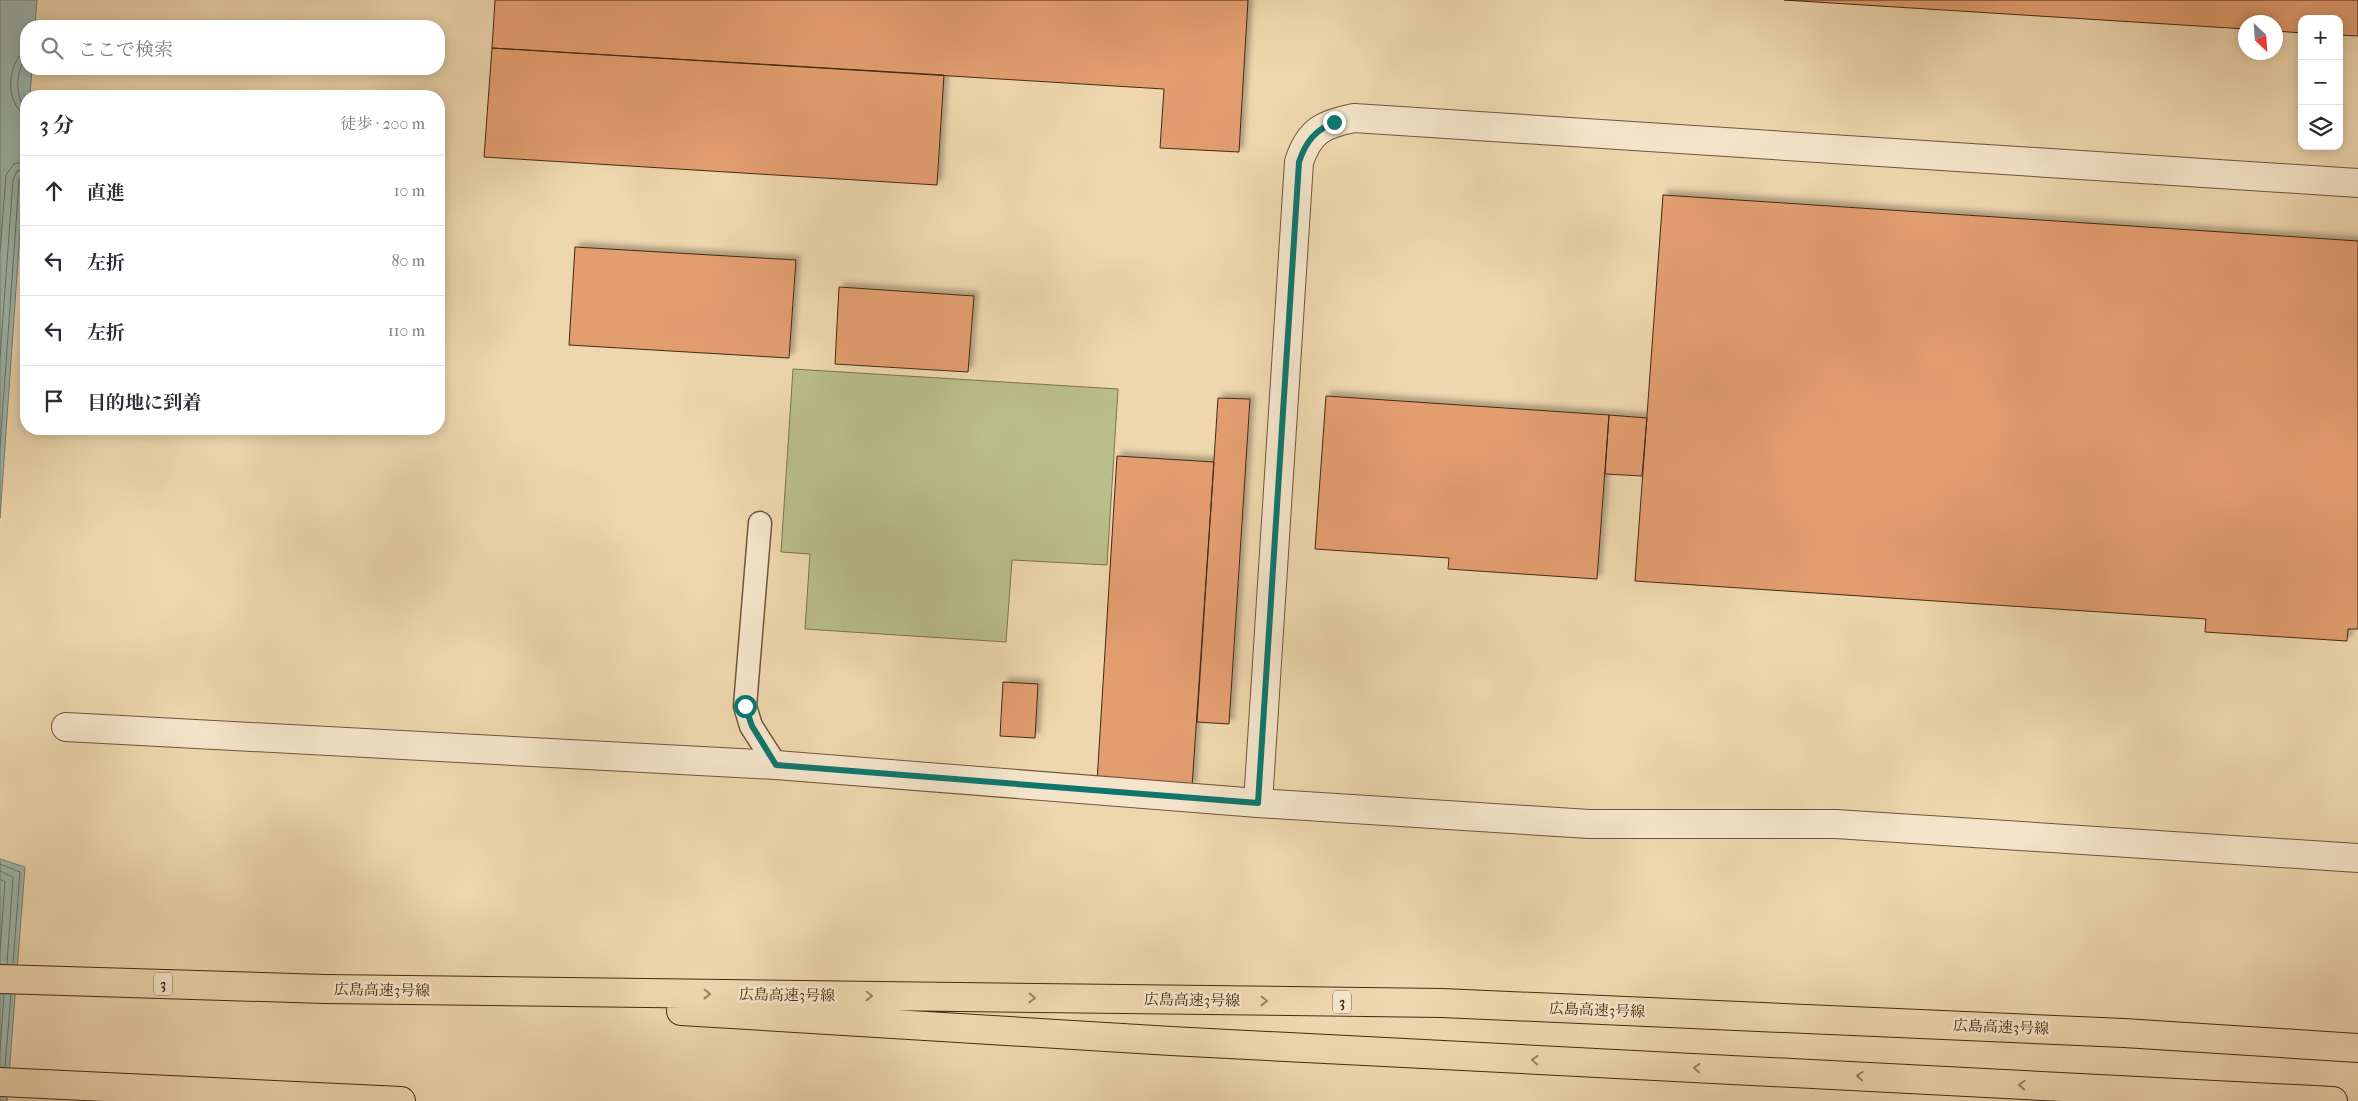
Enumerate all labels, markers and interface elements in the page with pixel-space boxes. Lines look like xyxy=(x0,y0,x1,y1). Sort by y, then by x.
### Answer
north arrow xyxy=(2238,15,2283,60)
map controls xyxy=(2298,15,2343,150)
button: + xyxy=(2298,15,2343,60)
search box xyxy=(20,20,445,75)
icon: search xyxy=(38,34,66,62)
text: ここで検索 xyxy=(78,39,173,61)
button: − xyxy=(2298,60,2343,105)
button: layers xyxy=(2298,105,2343,150)
route end xyxy=(1323,111,1346,134)
text: 3 分 xyxy=(40,113,74,137)
text: 徒歩 · 200 m xyxy=(340,114,425,133)
icon: ahead xyxy=(40,177,68,205)
text: 10 m xyxy=(394,181,425,200)
text: 直進 xyxy=(87,182,125,204)
icon: left xyxy=(40,247,68,275)
text: 80 m xyxy=(391,251,425,270)
text: 左折 xyxy=(87,252,125,274)
icon: left xyxy=(40,317,68,345)
text: 110 m xyxy=(388,321,425,340)
text: 左折 xyxy=(87,322,125,344)
icon: arrive xyxy=(40,387,68,415)
text: 目的地に到着 xyxy=(87,392,201,414)
route start xyxy=(734,695,757,718)
road number: 3 xyxy=(154,972,172,996)
street label: 広島高速3号線 xyxy=(334,980,430,1000)
street label: 広島高速3号線 xyxy=(739,985,835,1005)
one-way arrow xyxy=(703,989,711,999)
street label: 広島高速3号線 xyxy=(1144,990,1240,1010)
road number: 3 xyxy=(1333,990,1351,1014)
one-way arrow xyxy=(866,991,873,1001)
one-way arrow xyxy=(1028,993,1036,1003)
one-way arrow xyxy=(1260,996,1268,1006)
street label: 広島高速3号線 xyxy=(1549,999,1645,1021)
street label: 広島高速3号線 xyxy=(1953,1016,2049,1038)
one-way arrow xyxy=(1531,1054,1539,1065)
one-way arrow xyxy=(1693,1063,1701,1074)
one-way arrow xyxy=(1855,1071,1863,1082)
one-way arrow xyxy=(2018,1079,2026,1090)

